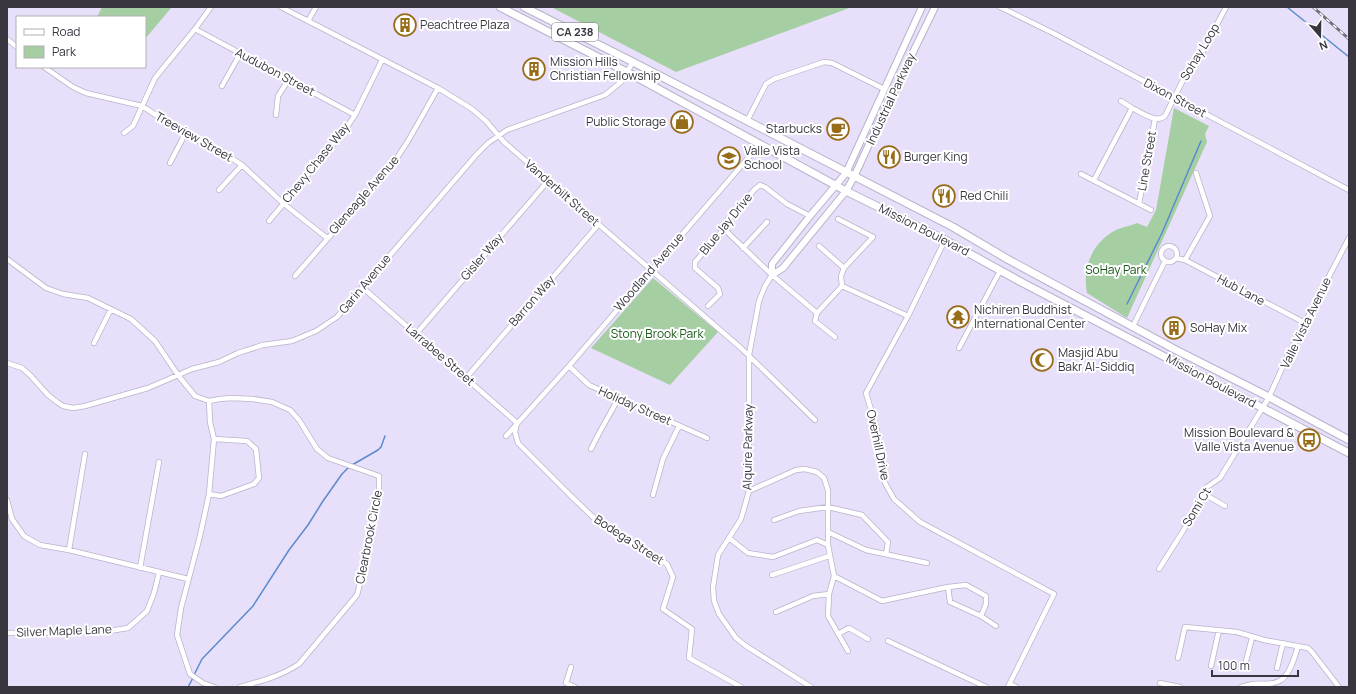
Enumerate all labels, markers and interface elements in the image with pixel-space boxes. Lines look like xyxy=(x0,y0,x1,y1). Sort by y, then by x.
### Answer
building icon: Peachtree Plaza xyxy=(392,12,418,38)
legend xyxy=(16,16,146,68)
place label: Peachtree Plaza xyxy=(420,16,509,33)
north arrow xyxy=(1300,16,1340,56)
street label: Sohay Loop xyxy=(1176,20,1223,84)
text: Road xyxy=(52,23,80,40)
road number: CA 238 xyxy=(552,23,598,41)
text: N xyxy=(1317,37,1330,54)
text: Park xyxy=(52,43,77,60)
street label: Audubon Street xyxy=(232,43,318,100)
street label: Industrial Parkway xyxy=(862,49,920,148)
place label: Mission Hills Christian Fellowship xyxy=(550,53,661,84)
building icon: Mission Hills Christian Fellowship xyxy=(521,56,547,82)
street label: Dixon Street xyxy=(1141,74,1210,121)
street label: Treeview Street xyxy=(152,107,236,166)
shop icon: Public Storage xyxy=(669,109,695,135)
place label: Public Storage xyxy=(586,113,666,130)
cafe icon: Starbucks xyxy=(825,116,851,142)
street label: Chevy Chase Way xyxy=(278,118,354,206)
place label: Starbucks xyxy=(766,120,822,137)
street label: Line Street xyxy=(1133,129,1160,192)
place label: Valle Vista School xyxy=(744,142,800,173)
restaurant icon: Burger King xyxy=(876,144,902,170)
school or university icon: Valle Vista School xyxy=(716,145,742,171)
place label: Burger King xyxy=(904,148,968,165)
street label: Gleneagle Avenue xyxy=(325,152,403,238)
street label: Vanderbilt Street xyxy=(521,155,604,230)
restaurant icon: Red Chili xyxy=(931,183,957,209)
place label: Red Chili xyxy=(960,187,1008,204)
street label: Blue Jay Drive xyxy=(695,189,756,258)
street label: Mission Boulevard xyxy=(876,199,973,260)
street label: Gisler Way xyxy=(456,229,507,284)
street label: Woodland Avenue xyxy=(610,229,688,315)
street label: Garin Avenue xyxy=(335,250,395,317)
park label: SoHay Park xyxy=(1085,261,1148,278)
street label: Hub Lane xyxy=(1214,270,1268,309)
street label: Barron Way xyxy=(505,271,559,330)
street label: Valle Vista Avenue xyxy=(1276,274,1335,371)
place label: Nichiren Buddhist International Center xyxy=(974,301,1086,332)
temple icon: Nichiren Buddhist International Center xyxy=(945,304,971,330)
building icon: SoHay Mix xyxy=(1161,315,1187,341)
place label: SoHay Mix xyxy=(1190,319,1248,336)
street label: Larrabee Street xyxy=(402,320,479,390)
park label: Stony Brook Park xyxy=(611,325,704,342)
place label: Masjid Abu Bakr Al-Siddiq xyxy=(1058,344,1134,375)
mosque icon: Masjid Abu Bakr Al-Siddiq xyxy=(1029,347,1055,373)
street label: Mission Boulevard xyxy=(1163,350,1259,411)
street label: Holiday Street xyxy=(596,382,675,429)
street label: Alquire Parkway xyxy=(738,403,757,490)
street label: Overhill Drive xyxy=(863,408,894,482)
place label: Mission Boulevard & Valle Vista Avenue xyxy=(1184,424,1294,455)
bus stop icon: Mission Boulevard & Valle Vista Avenue xyxy=(1296,427,1322,453)
street label: Somi Ct xyxy=(1178,484,1215,530)
street label: Clearbrook Circle xyxy=(351,489,386,585)
street label: Bodega Street xyxy=(591,511,668,569)
street label: Silver Maple Lane xyxy=(16,620,112,641)
scale bar xyxy=(1212,652,1298,678)
text: 100 m xyxy=(1218,657,1250,674)

